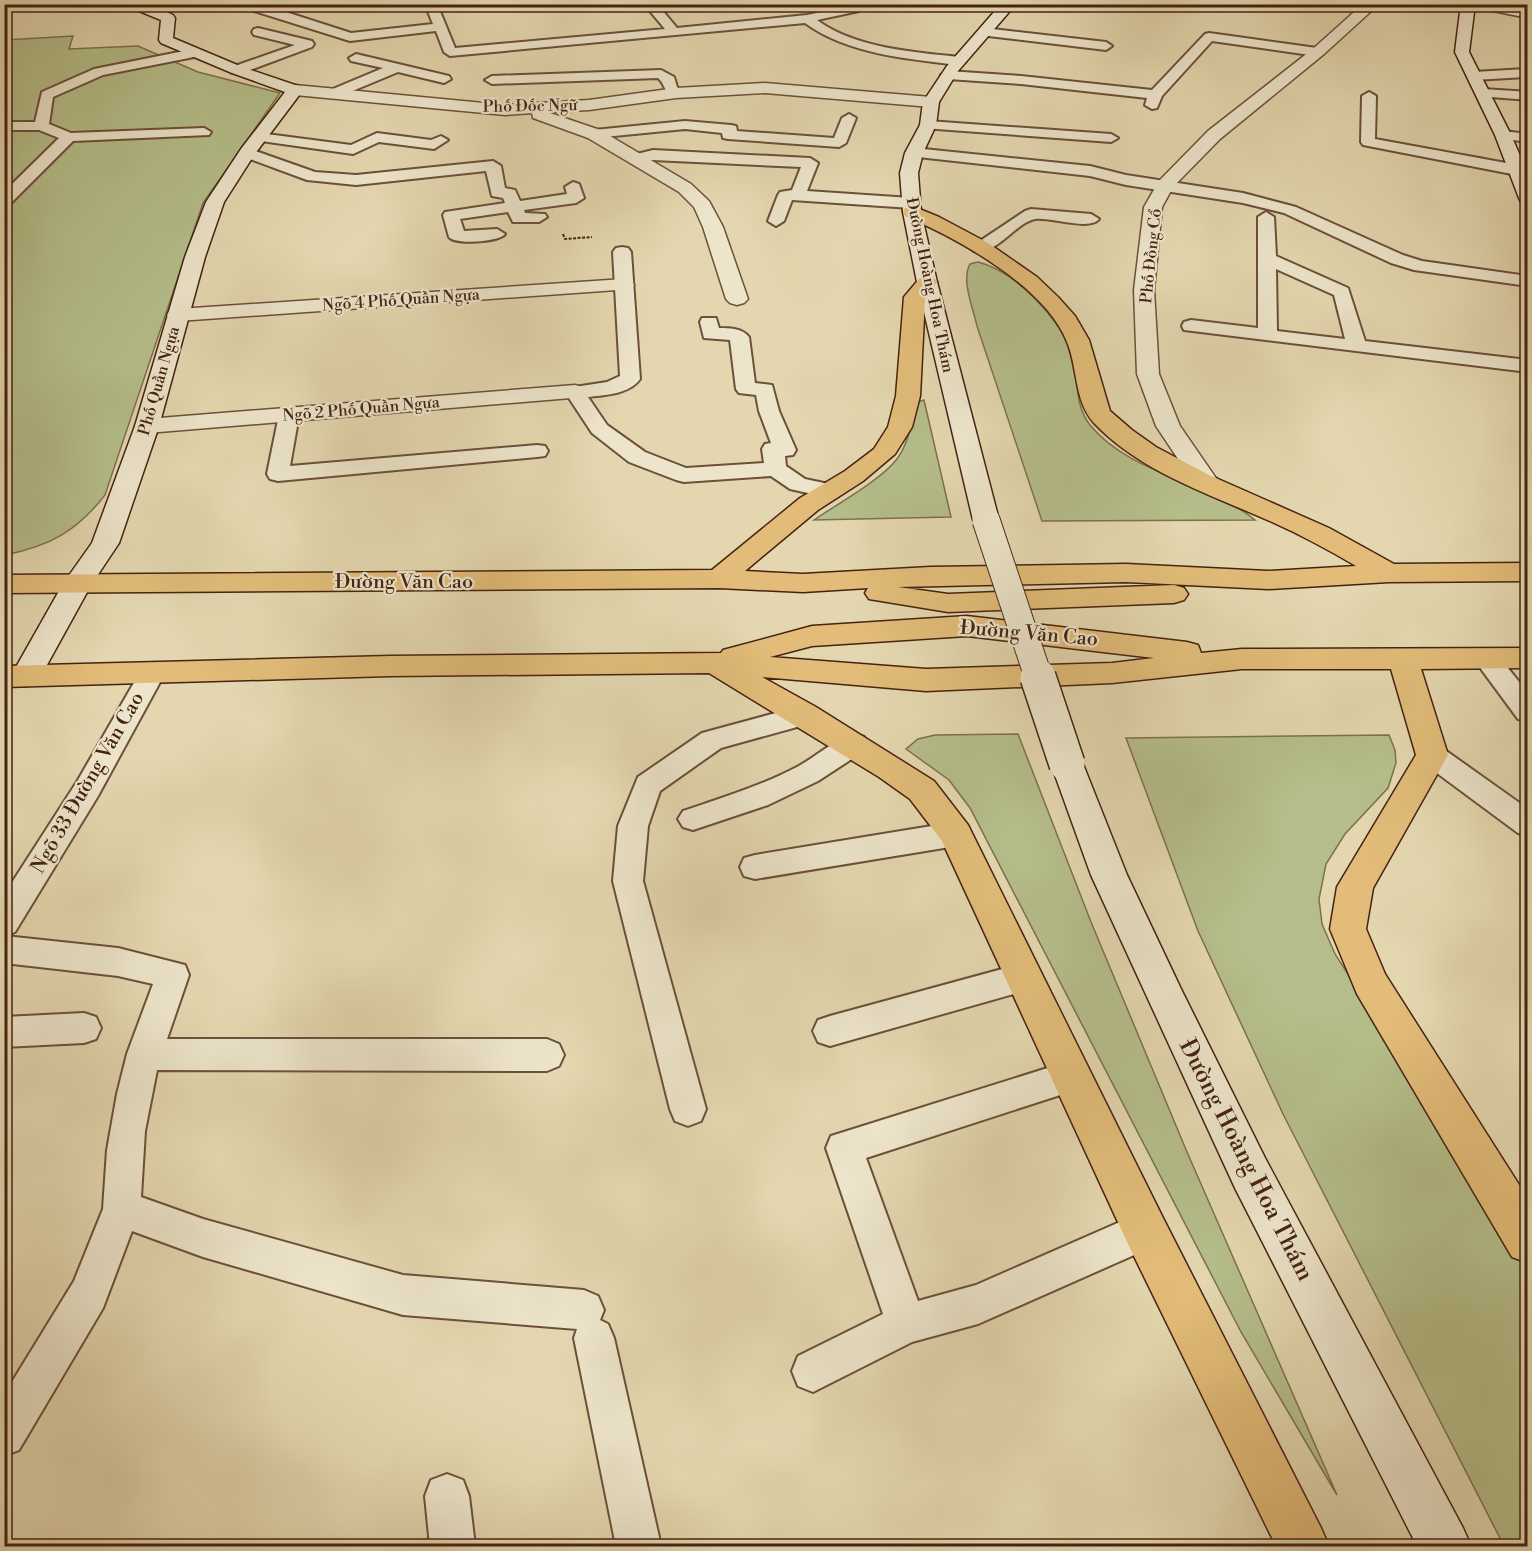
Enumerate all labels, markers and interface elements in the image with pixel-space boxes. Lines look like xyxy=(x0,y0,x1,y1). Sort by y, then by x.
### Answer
street label: Phố Đốc Ngữ xyxy=(482,95,578,117)
street label: Đường Hoàng Hoa Thám xyxy=(902,196,958,374)
street label: Phố Đồng Cổ xyxy=(1136,208,1166,304)
street label: Ngõ 4 Phố Quần Ngựa xyxy=(321,284,481,315)
street label: Phố Quần Ngựa xyxy=(134,323,184,438)
street label: Ngõ 2 Phố Quần Ngựa xyxy=(282,392,441,426)
street label: Đường Văn Cao xyxy=(335,570,473,595)
street label: Đường Văn Cao xyxy=(959,616,1099,652)
street label: Ngõ 33 Đường Văn Cao xyxy=(26,688,150,878)
street label: Đường Hoàng Hoa Thám xyxy=(1172,1034,1320,1286)

